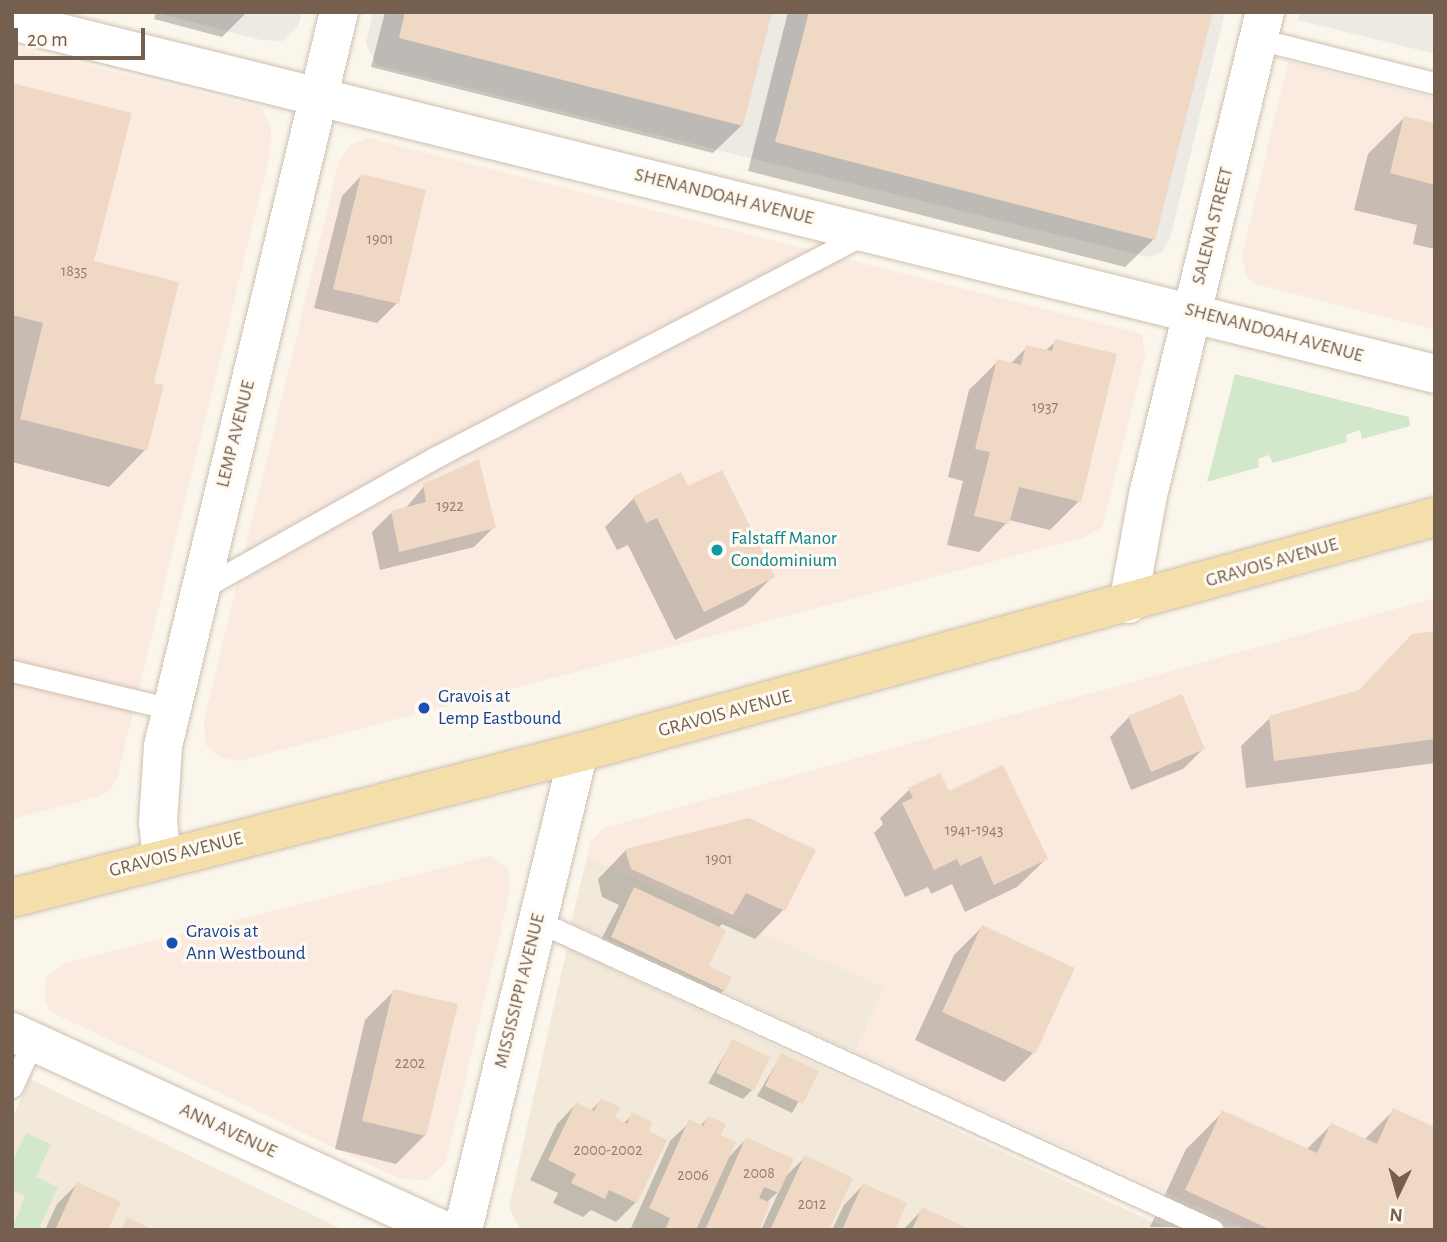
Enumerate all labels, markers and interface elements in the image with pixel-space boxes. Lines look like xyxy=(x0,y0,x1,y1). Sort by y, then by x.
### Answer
scale bar xyxy=(18,14,149,58)
text: 20 m xyxy=(27,29,68,50)
street label: SHENANDOAH AVENUE xyxy=(632,164,816,230)
street label: SALENA STREET xyxy=(1187,165,1239,287)
house number: 1901 xyxy=(367,229,393,249)
house number: 1835 xyxy=(61,261,87,281)
street label: SHENANDOAH AVENUE xyxy=(1182,298,1366,368)
street label: LEMP AVENUE xyxy=(212,378,260,490)
house number: 1937 xyxy=(1032,397,1058,417)
house number: 1922 xyxy=(436,496,464,516)
place label: Falstaff Manor Condominium xyxy=(731,528,837,572)
street label: GRAVOIS AVENUE xyxy=(1203,533,1341,593)
marker: Falstaff Manor Condominium xyxy=(709,542,725,558)
street label: GRAVOIS AVENUE xyxy=(656,685,794,743)
place label: Gravois at Lemp Eastbound xyxy=(438,686,561,730)
marker: Gravois at Lemp Eastbound xyxy=(416,700,432,716)
house number: 1941-1943 xyxy=(945,820,1003,840)
street label: GRAVOIS AVENUE xyxy=(107,827,245,883)
house number: 1901 xyxy=(706,849,732,869)
street label: MISSISSIPPI AVENUE xyxy=(490,911,550,1071)
place label: Gravois at Ann Westbound xyxy=(186,921,306,965)
marker: Gravois at Ann Westbound xyxy=(164,935,180,951)
house number: 2202 xyxy=(395,1053,425,1073)
street label: ANN AVENUE xyxy=(176,1099,280,1163)
house number: 2000-2002 xyxy=(574,1140,642,1160)
north arrow xyxy=(1363,1158,1433,1228)
house number: 2008 xyxy=(743,1163,775,1183)
house number: 2006 xyxy=(677,1165,709,1185)
house number: 2012 xyxy=(798,1194,826,1214)
text: N xyxy=(1389,1204,1404,1224)

